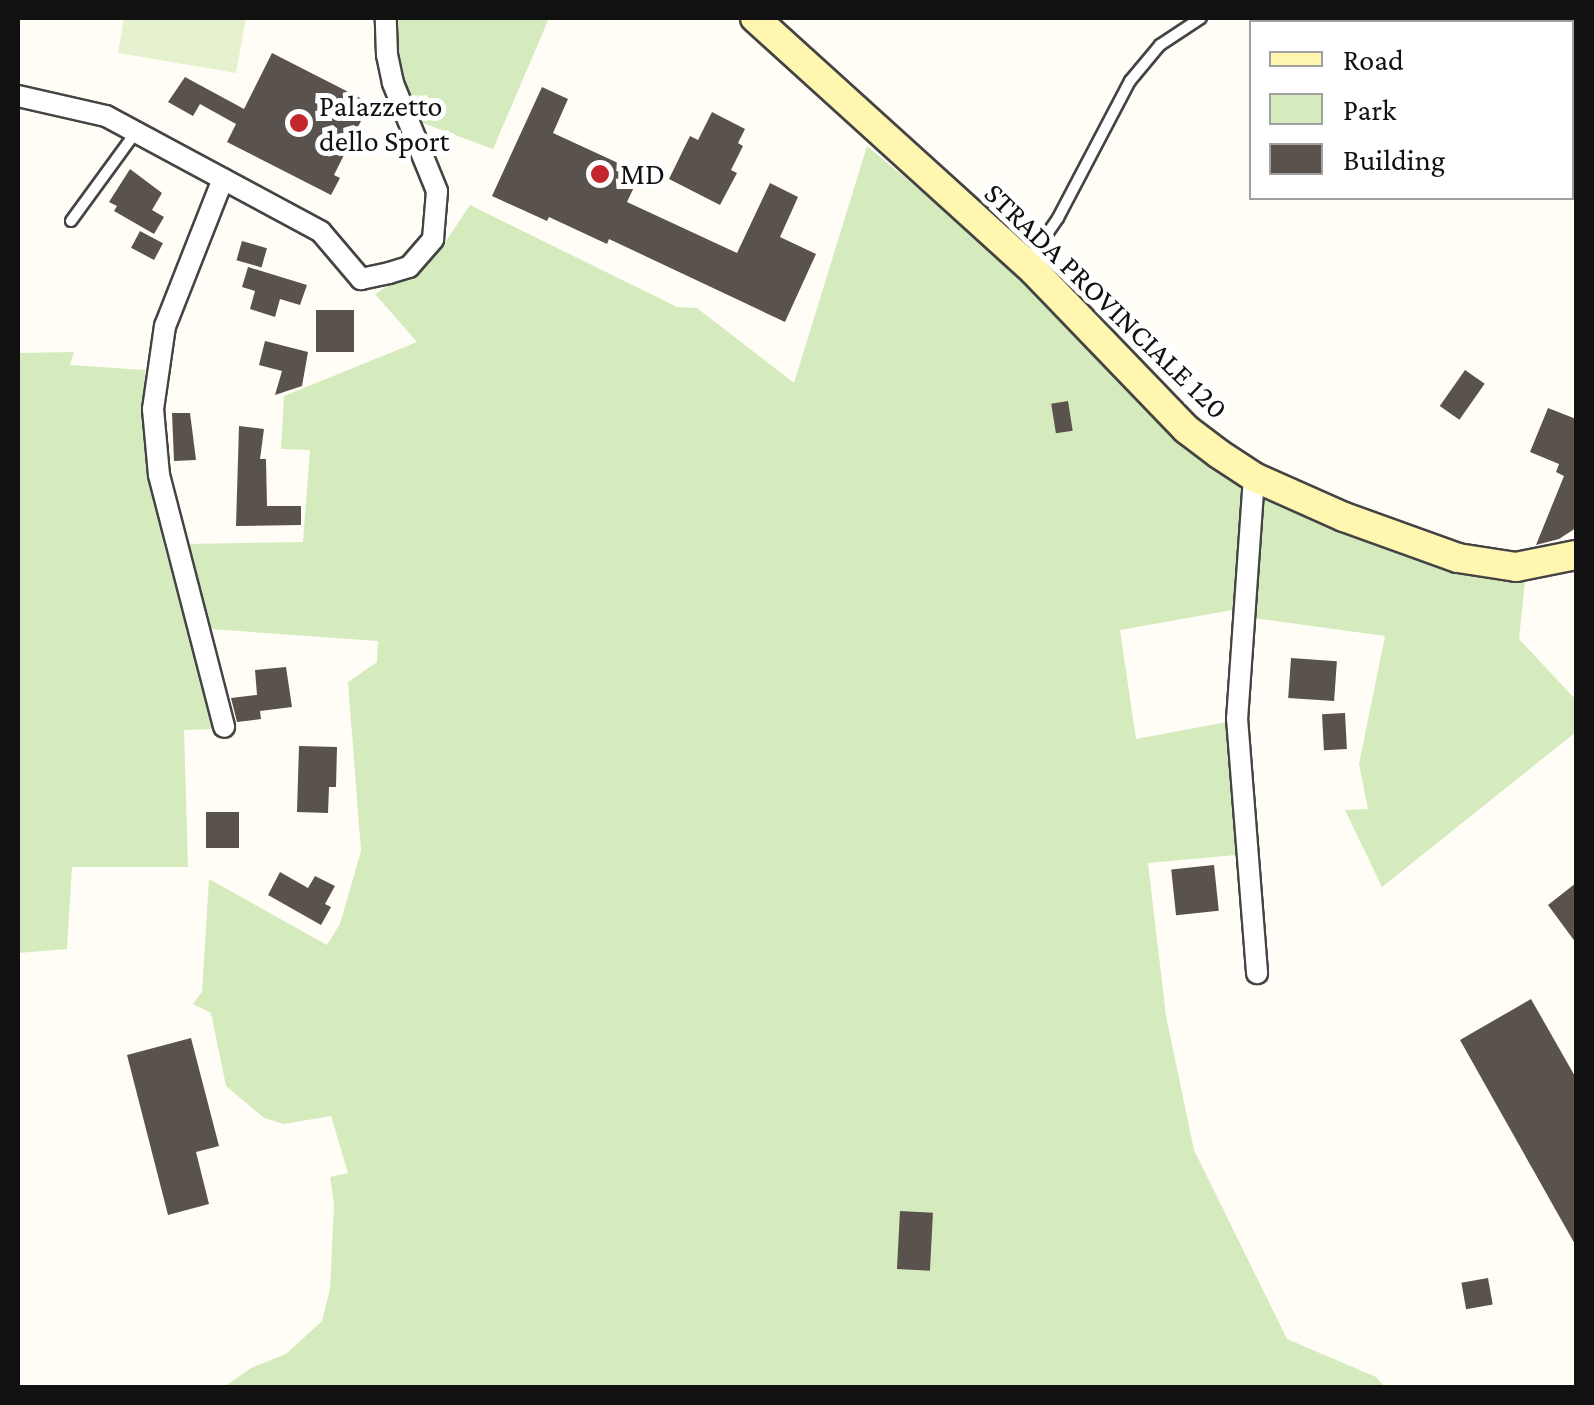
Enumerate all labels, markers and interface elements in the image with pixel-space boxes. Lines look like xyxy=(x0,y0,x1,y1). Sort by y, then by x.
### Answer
legend xyxy=(1249,20,1574,200)
text: Road xyxy=(1343,43,1404,76)
place label: Palazzetto dello Sport xyxy=(319,88,449,158)
text: Park xyxy=(1343,93,1396,126)
marker: Palazzetto dello Sport xyxy=(288,112,310,134)
text: Building xyxy=(1343,143,1445,176)
place label: MD xyxy=(620,156,665,192)
marker: MD xyxy=(589,163,611,185)
street label: STRADA PROVINCIALE 120 xyxy=(977,175,1235,427)

